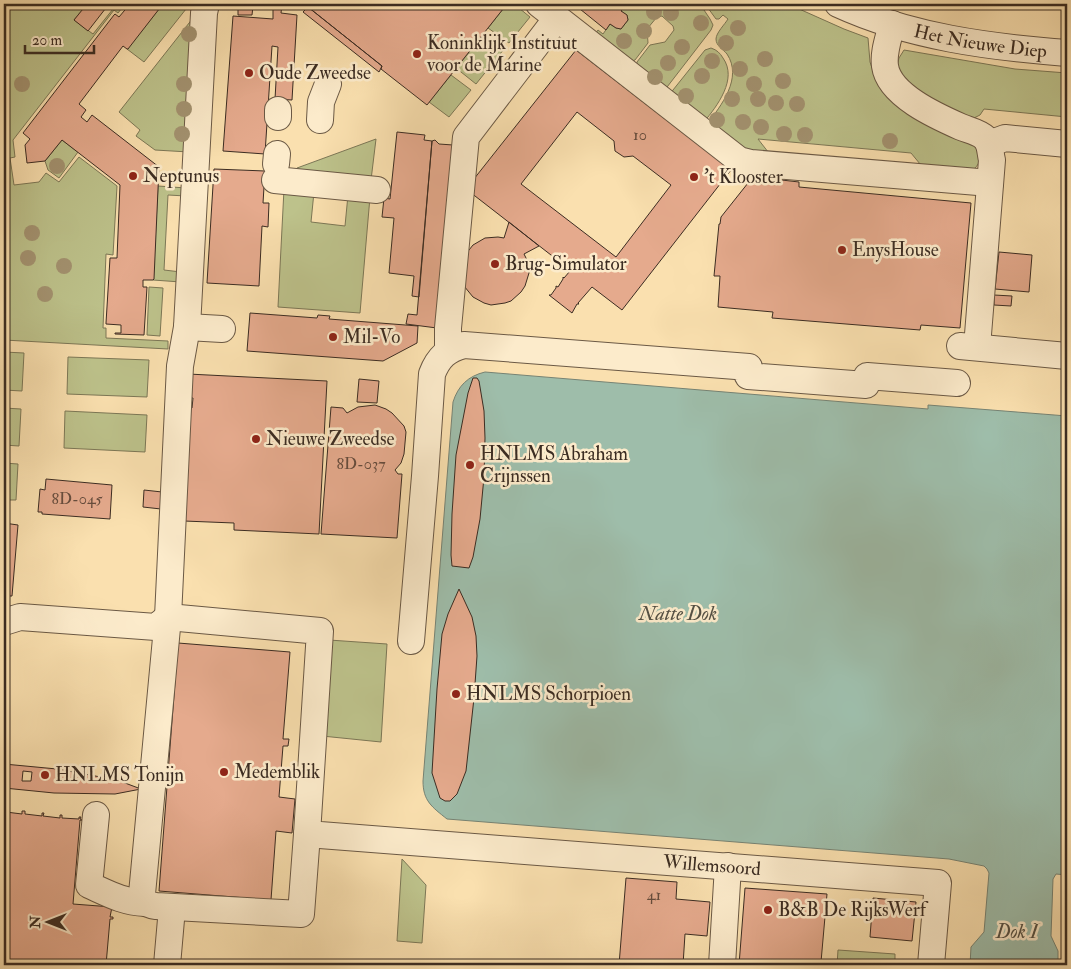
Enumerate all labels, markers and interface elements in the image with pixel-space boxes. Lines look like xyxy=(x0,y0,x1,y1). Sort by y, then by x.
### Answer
street label: Het Nieuwe Diep xyxy=(911,19,1048,64)
scale bar xyxy=(25,22,94,54)
text: 20 m xyxy=(32,31,62,50)
place label: Koninklijk Instituut voor de Marine xyxy=(426,31,577,77)
marker: Koninklijk Instituut voor de Marine xyxy=(411,48,423,60)
place label: Oude Zweedse xyxy=(259,61,371,85)
marker: Oude Zweedse xyxy=(243,67,255,79)
house number: 10 xyxy=(633,125,647,145)
place label: Neptunus xyxy=(143,164,219,189)
place label: 't Klooster xyxy=(704,165,783,189)
marker: Neptunus xyxy=(127,170,139,182)
marker: 't Klooster xyxy=(688,171,700,183)
place label: EnysHouse xyxy=(852,238,939,262)
marker: EnysHouse xyxy=(836,244,848,256)
place label: Brug-Simulator xyxy=(505,252,627,276)
marker: Brug-Simulator xyxy=(489,258,501,270)
place label: Mil-Vo xyxy=(343,325,400,349)
marker: Mil-Vo xyxy=(327,331,339,343)
place label: Nieuwe Zweedse xyxy=(266,427,394,451)
marker: Nieuwe Zweedse xyxy=(250,433,262,445)
place label: HNLMS Abraham Crijnssen xyxy=(480,442,628,488)
house number: 8D-037 xyxy=(337,454,386,474)
marker: HNLMS Abraham Crijnssen xyxy=(464,459,476,471)
house number: 8D-045 xyxy=(51,489,103,509)
water label: Natte Dok xyxy=(638,601,717,626)
place label: HNLMS Schorpioen xyxy=(466,682,631,707)
marker: HNLMS Schorpioen xyxy=(450,688,462,700)
place label: Medemblik xyxy=(234,760,320,784)
place label: HNLMS Tonijn xyxy=(55,763,184,787)
marker: Medemblik xyxy=(218,766,230,778)
marker: HNLMS Tonijn xyxy=(39,769,51,781)
street label: Willemsoord xyxy=(661,850,762,881)
house number: 41 xyxy=(647,885,661,905)
north arrow xyxy=(22,896,72,946)
place label: B&B De RijksWerf xyxy=(778,898,929,922)
marker: B&B De RijksWerf xyxy=(762,904,774,916)
text: N xyxy=(27,915,44,929)
water label: Dok I xyxy=(995,919,1041,944)

